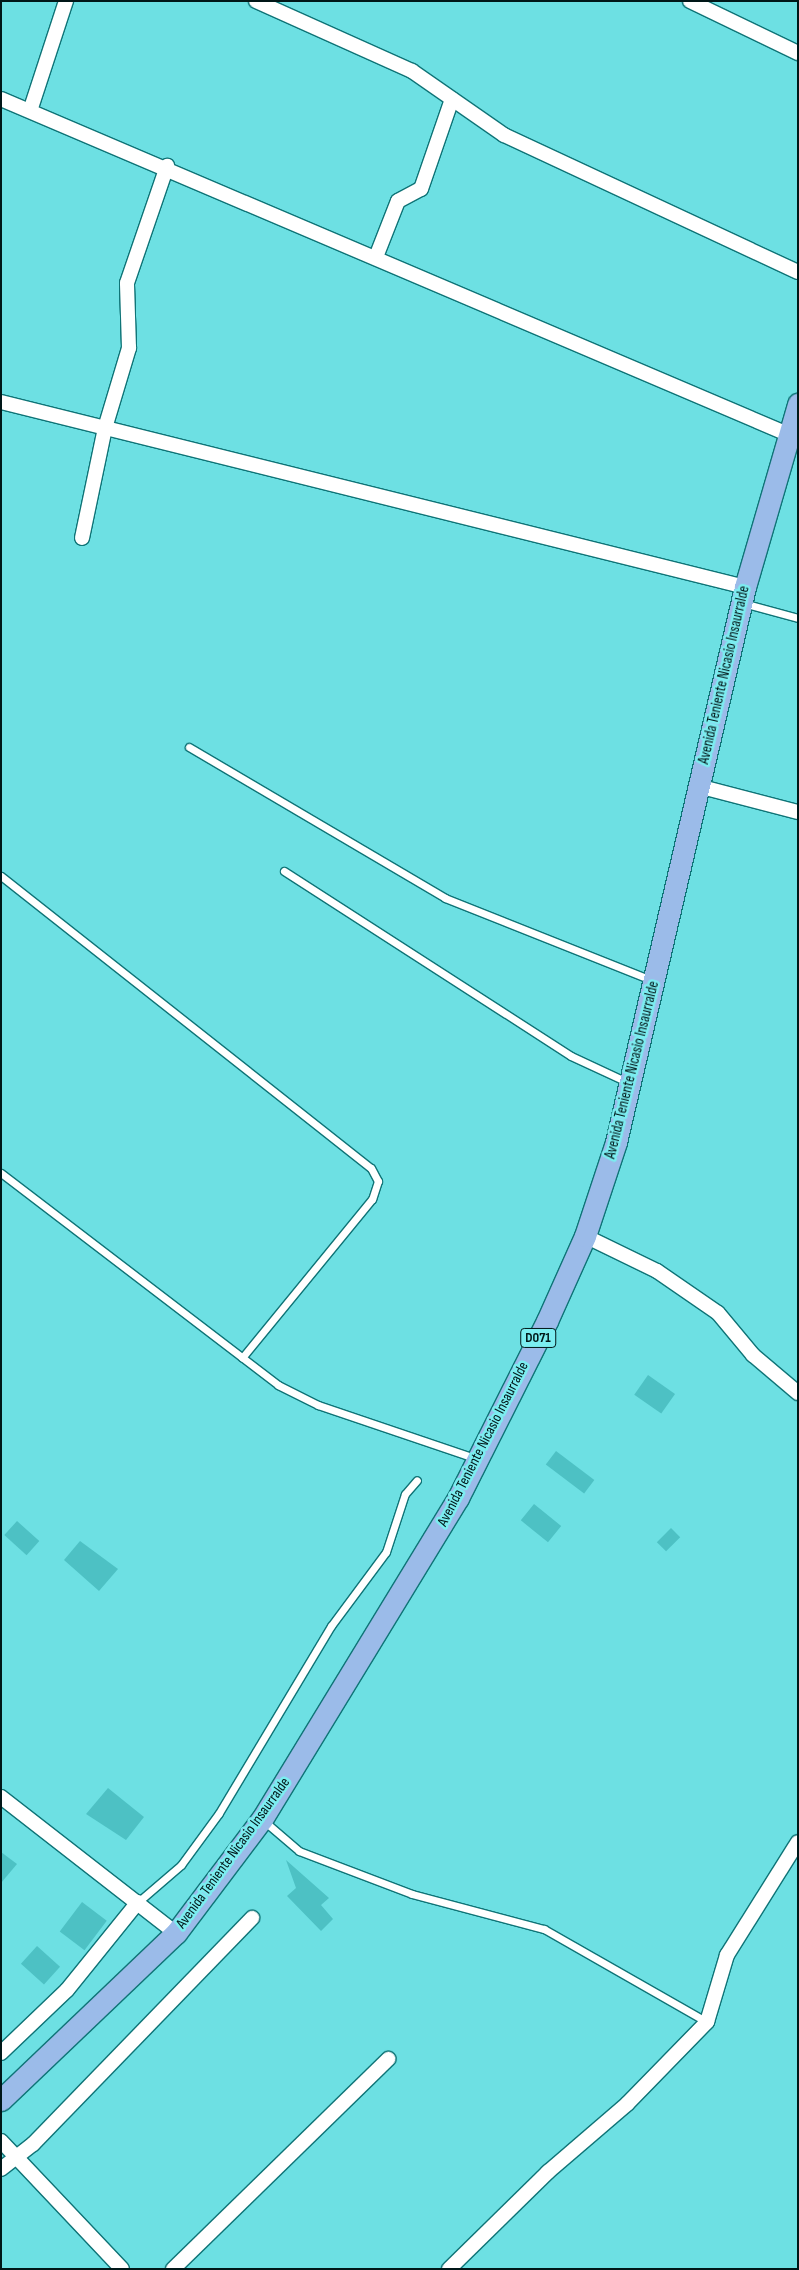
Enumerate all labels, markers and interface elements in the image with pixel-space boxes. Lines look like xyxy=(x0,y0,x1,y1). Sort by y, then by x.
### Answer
street label: Avenida Teniente Nicasio Insaurralde xyxy=(695,584,753,766)
street label: Avenida Teniente Nicasio Insaurralde xyxy=(601,979,663,1161)
road number: D071 xyxy=(519,1326,557,1350)
street label: Avenida Teniente Nicasio Insaurralde xyxy=(434,1359,532,1529)
street label: Avenida Teniente Nicasio Insaurralde xyxy=(172,1774,294,1932)

